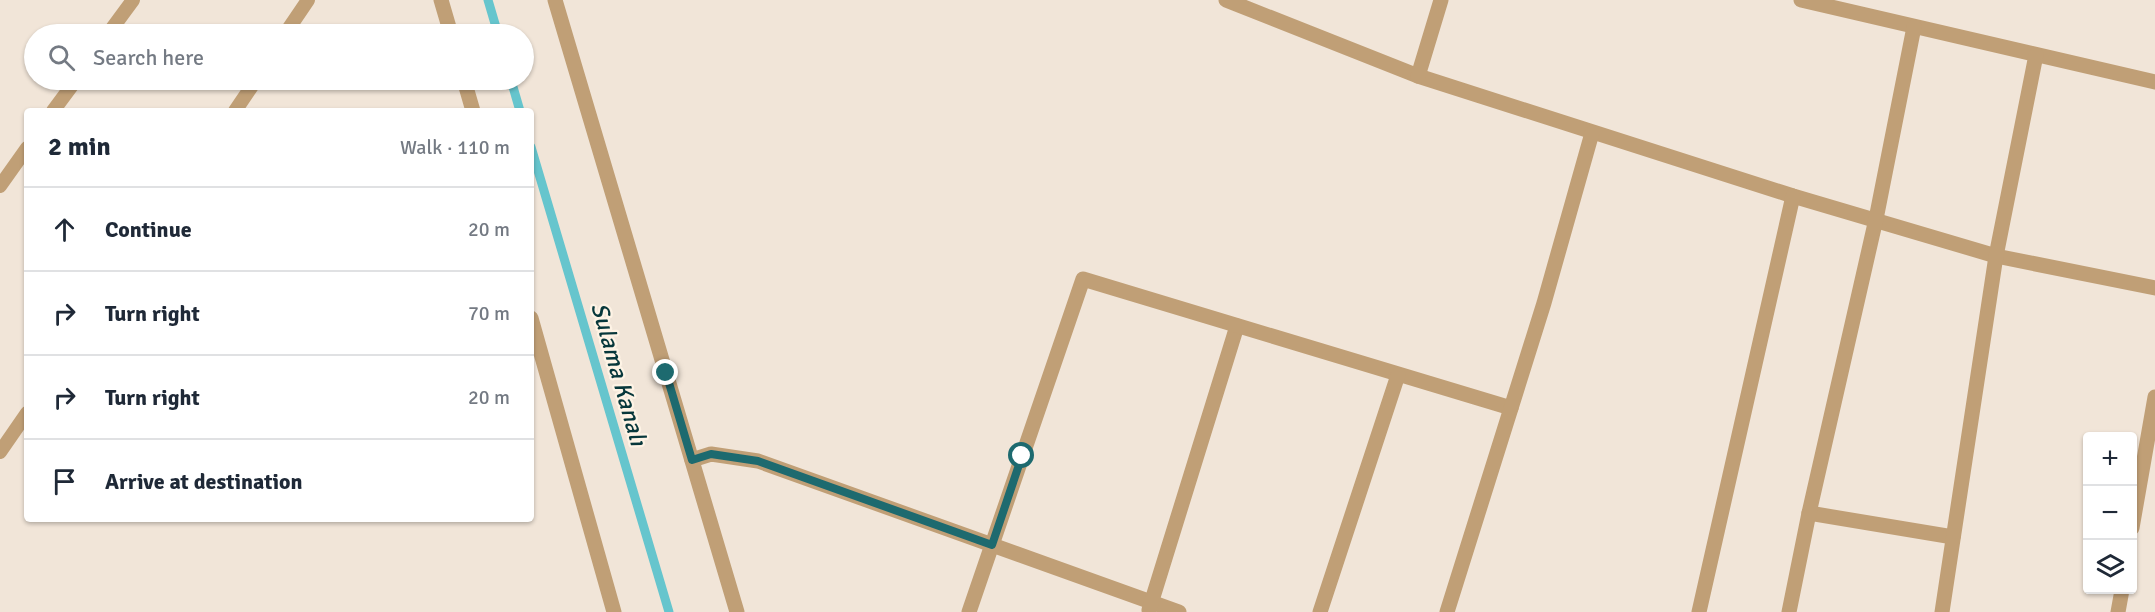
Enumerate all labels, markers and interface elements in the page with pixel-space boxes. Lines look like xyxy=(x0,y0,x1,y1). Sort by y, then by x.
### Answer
search box xyxy=(24,24,534,90)
icon: search xyxy=(45,41,78,74)
text: Search here xyxy=(93,44,204,71)
text: 2 min xyxy=(48,131,111,163)
text: Walk · 110 m xyxy=(400,135,510,160)
icon: ahead xyxy=(48,213,81,246)
text: Continue xyxy=(105,216,192,243)
text: 20 m xyxy=(468,217,510,242)
icon: right xyxy=(48,297,81,330)
water label: Sulama Kanalı xyxy=(584,299,654,450)
text: Turn right xyxy=(105,300,200,327)
text: 70 m xyxy=(468,301,510,326)
route end xyxy=(652,359,678,385)
icon: right xyxy=(48,381,81,414)
text: Turn right xyxy=(105,384,200,411)
text: 20 m xyxy=(468,385,510,410)
map controls xyxy=(2083,432,2137,594)
button: + xyxy=(2083,432,2137,486)
route start xyxy=(1008,442,1034,468)
icon: arrive xyxy=(48,465,81,498)
text: Arrive at destination xyxy=(105,468,302,495)
button: − xyxy=(2083,486,2137,540)
button: layers xyxy=(2083,540,2137,594)

